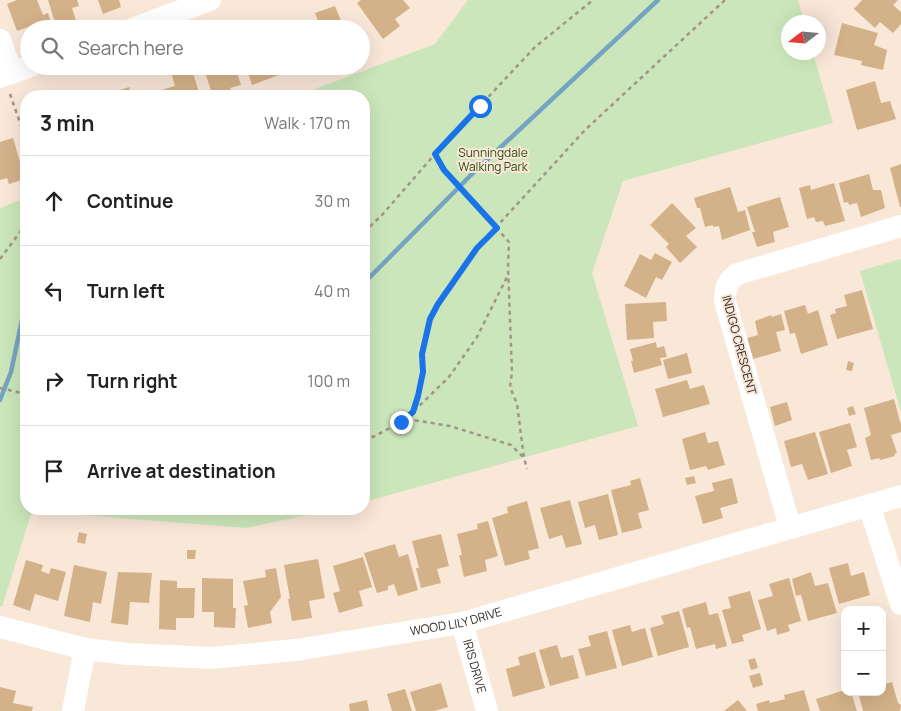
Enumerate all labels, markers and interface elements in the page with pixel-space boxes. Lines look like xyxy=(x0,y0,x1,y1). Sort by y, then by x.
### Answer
north arrow xyxy=(781,15,826,60)
search box xyxy=(20,20,370,75)
icon: search xyxy=(38,34,66,62)
text: Search here xyxy=(78,35,184,61)
route start xyxy=(469,95,492,118)
text: 3 min xyxy=(40,109,94,137)
text: Walk · 170 m xyxy=(264,112,350,134)
park label: Sunningdale Walking Park xyxy=(458,144,529,175)
icon: ahead xyxy=(40,187,68,215)
text: Continue xyxy=(87,188,173,214)
text: 30 m xyxy=(315,190,350,212)
icon: left xyxy=(40,277,68,305)
text: Turn left xyxy=(87,278,165,304)
text: 40 m xyxy=(314,280,350,302)
street label: INDIGO CRESCENT xyxy=(718,293,761,397)
icon: right xyxy=(40,367,68,395)
text: Turn right xyxy=(87,368,177,394)
text: 100 m xyxy=(307,370,350,392)
route end xyxy=(390,411,413,434)
icon: arrive xyxy=(40,457,68,485)
text: Arrive at destination xyxy=(87,458,276,484)
street label: WOOD LILY DRIVE xyxy=(409,603,504,639)
map controls xyxy=(841,606,886,696)
button: + xyxy=(841,606,886,651)
street label: IRIS DRIVE xyxy=(459,637,491,695)
button: − xyxy=(841,651,886,696)

